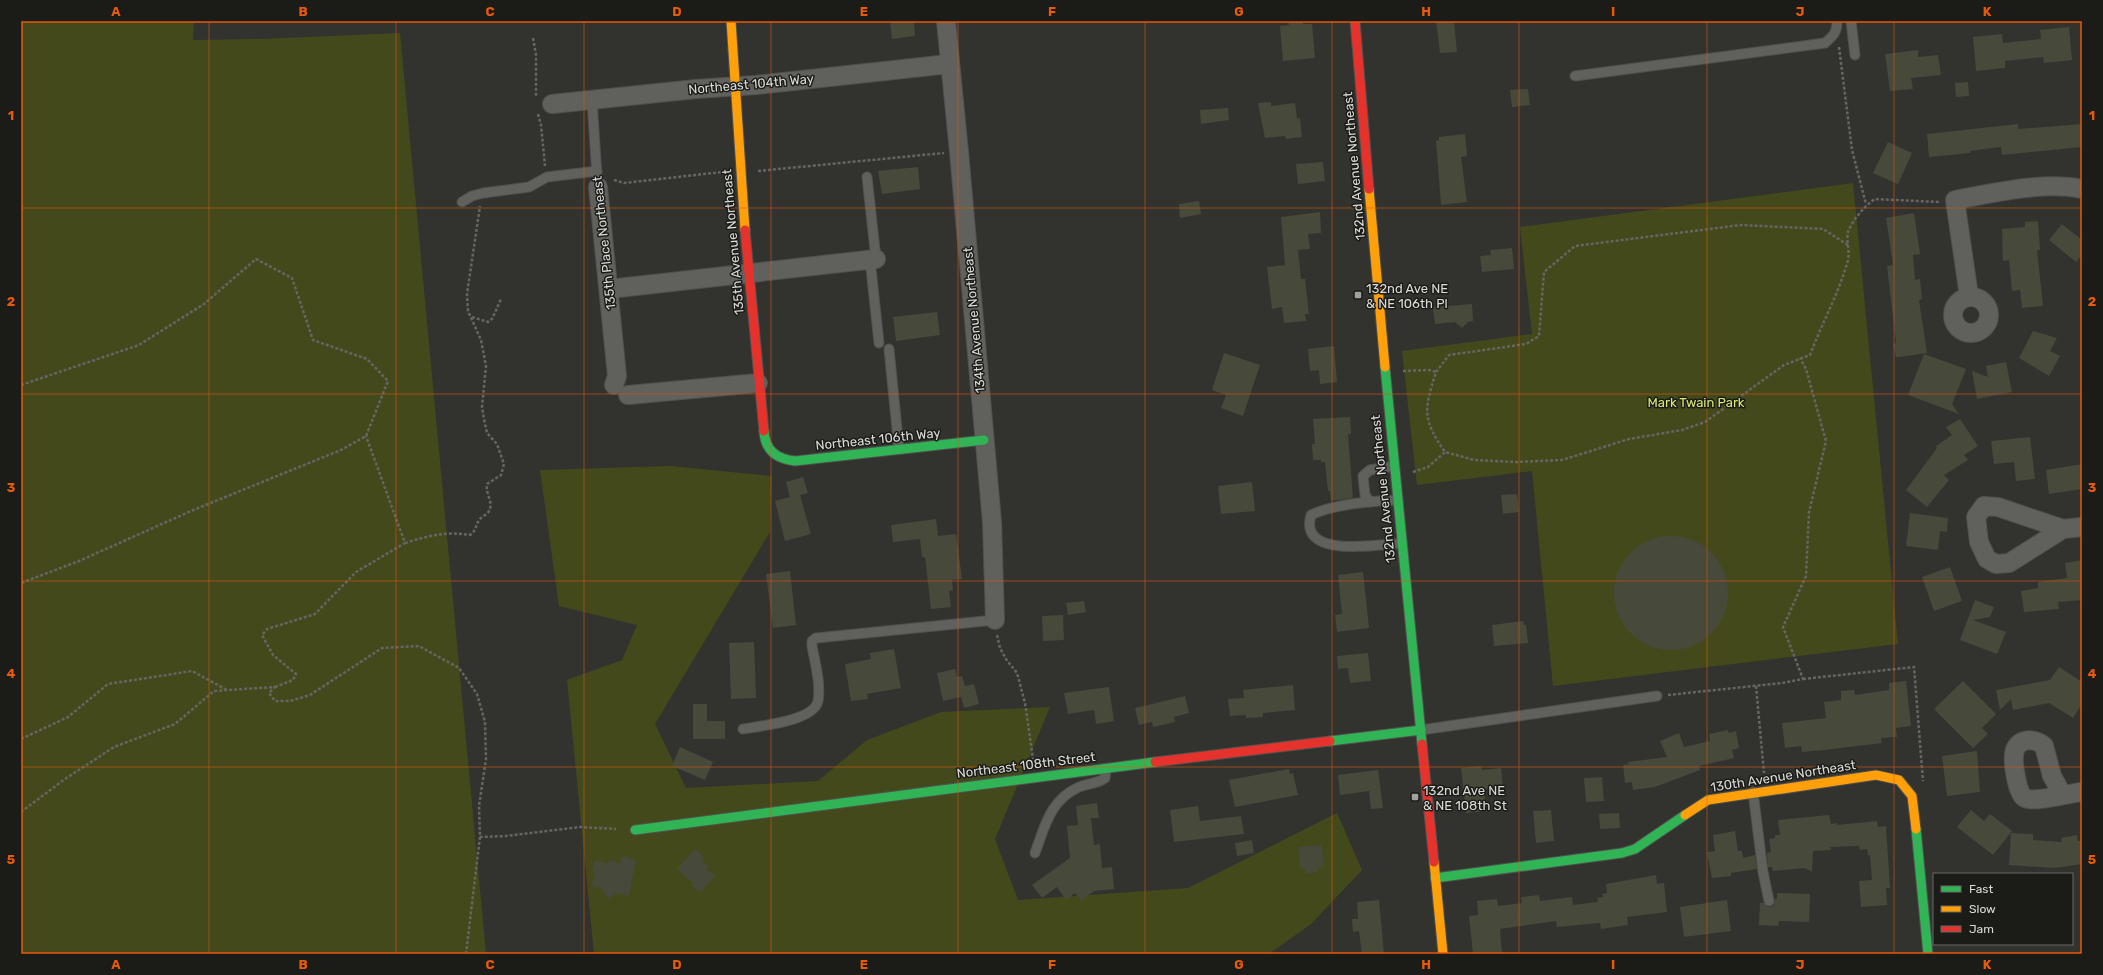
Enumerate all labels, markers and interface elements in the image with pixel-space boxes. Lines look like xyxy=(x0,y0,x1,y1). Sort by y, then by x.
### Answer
text: A xyxy=(111,4,121,19)
text: B xyxy=(298,4,308,19)
text: C xyxy=(485,4,495,19)
text: D xyxy=(672,4,682,19)
text: E xyxy=(860,4,868,19)
text: F xyxy=(1048,4,1056,19)
text: G xyxy=(1234,4,1244,19)
text: H xyxy=(1421,4,1431,19)
text: I xyxy=(1611,4,1615,19)
text: J xyxy=(1796,4,1804,19)
text: K xyxy=(1983,4,1992,19)
street label: Northeast 104th Way xyxy=(688,71,814,97)
street label: 132nd Avenue Northeast xyxy=(1340,91,1368,241)
text: 1 xyxy=(8,108,14,123)
text: 1 xyxy=(2089,108,2095,123)
street label: 135th Avenue Northeast xyxy=(719,168,747,316)
street label: 135th Place Northeast xyxy=(590,175,618,311)
street label: 134th Avenue Northeast xyxy=(960,246,988,394)
place label: 132nd Ave NE & NE 106th Pl xyxy=(1366,281,1448,311)
marker: 132nd Ave NE & NE 106th Pl xyxy=(1353,290,1363,300)
text: 2 xyxy=(7,294,15,309)
text: 2 xyxy=(2088,294,2096,309)
park label: Mark Twain Park xyxy=(1647,395,1745,410)
street label: 132nd Avenue Northeast xyxy=(1368,414,1398,564)
street label: Northeast 106th Way xyxy=(815,425,941,453)
text: 3 xyxy=(7,480,16,495)
text: 3 xyxy=(2088,480,2097,495)
text: 4 xyxy=(7,666,16,681)
text: 4 xyxy=(2088,666,2097,681)
street label: Northeast 108th Street xyxy=(956,749,1096,781)
street label: 130th Avenue Northeast xyxy=(1709,757,1857,795)
place label: 132nd Ave NE & NE 108th St xyxy=(1423,783,1507,813)
marker: 132nd Ave NE & NE 108th St xyxy=(1410,792,1420,802)
text: 5 xyxy=(7,852,15,867)
text: 5 xyxy=(2088,852,2096,867)
legend xyxy=(1933,873,2073,945)
text: Fast xyxy=(1969,882,1993,896)
text: Slow xyxy=(1969,902,1996,916)
text: Jam xyxy=(1969,922,1994,936)
text: A xyxy=(111,957,121,972)
text: B xyxy=(298,957,308,972)
text: C xyxy=(485,957,495,972)
text: D xyxy=(672,957,682,972)
text: E xyxy=(860,957,868,972)
text: F xyxy=(1048,957,1056,972)
text: G xyxy=(1234,957,1244,972)
text: H xyxy=(1421,957,1431,972)
text: I xyxy=(1611,957,1615,972)
text: J xyxy=(1796,957,1804,972)
text: K xyxy=(1983,957,1992,972)

